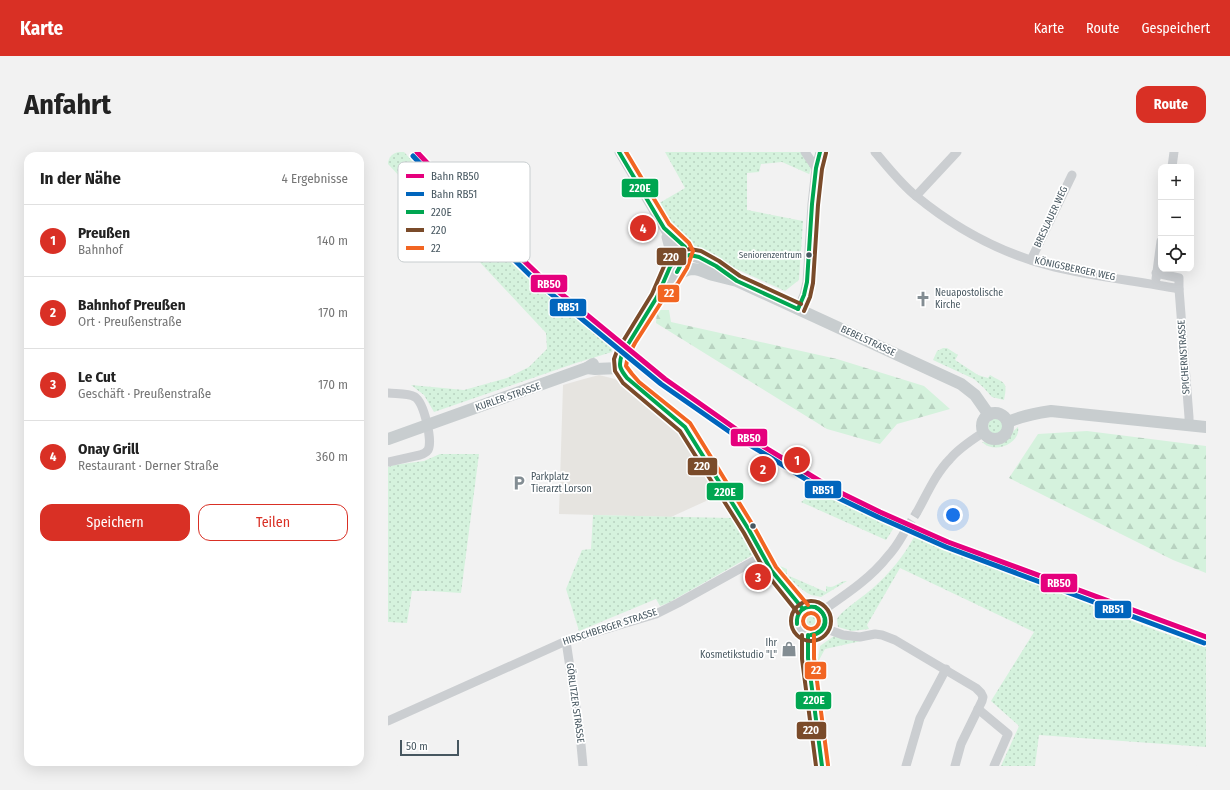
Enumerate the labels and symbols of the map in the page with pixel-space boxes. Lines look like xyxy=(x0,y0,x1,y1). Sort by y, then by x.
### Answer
legend xyxy=(398,162,530,262)
text: Bahn RB50 xyxy=(431,170,480,183)
line badge: 220E xyxy=(621,178,659,198)
text: 220E xyxy=(628,182,651,195)
street label: BRESLAUER WEG xyxy=(1032,184,1071,250)
text: Bahn RB51 xyxy=(431,188,477,201)
text: 220E xyxy=(431,206,452,219)
pin: 4 xyxy=(630,213,656,243)
text: 220 xyxy=(431,224,447,237)
text: 22 xyxy=(431,242,441,255)
line badge: 220 xyxy=(656,247,687,266)
place label: Seniorenzentrum xyxy=(739,250,802,260)
marker: Seniorenzentrum xyxy=(804,250,814,260)
text: 220 xyxy=(662,251,679,264)
street label: KÖNIGSBERGER WEG xyxy=(1033,254,1117,283)
line badge: RB50 xyxy=(530,274,568,293)
text: RB50 xyxy=(537,278,561,291)
line badge: 22 xyxy=(657,284,680,303)
text: 22 xyxy=(663,287,674,300)
place label: Neuapostolische Kirche xyxy=(935,287,1003,311)
church icon: Neuapostolische Kirche xyxy=(914,290,932,308)
line badge: RB51 xyxy=(549,298,587,317)
text: RB51 xyxy=(557,301,579,314)
street label: SPICHERNSTRASSE xyxy=(1175,319,1193,395)
street label: BEBELSTRASSE xyxy=(839,323,898,359)
street label: KURLER STRASSE xyxy=(474,380,542,414)
line badge: RB50 xyxy=(730,428,768,447)
text: RB50 xyxy=(737,432,761,445)
pin: 1 xyxy=(784,445,810,475)
pin: 2 xyxy=(750,454,776,484)
line badge: 220 xyxy=(687,457,718,476)
text: 220 xyxy=(693,460,710,473)
place label: Parkplatz Tierarzt Lorson xyxy=(531,471,592,495)
parking icon: Parkplatz Tierarzt Lorson xyxy=(510,474,528,492)
line badge: RB51 xyxy=(804,480,842,499)
line badge: 220E xyxy=(706,482,744,501)
text: RB51 xyxy=(812,484,834,497)
text: 220E xyxy=(713,486,736,499)
your location xyxy=(943,505,963,525)
unlabelled marker xyxy=(748,521,758,531)
pin: 3 xyxy=(745,562,771,592)
line badge: RB50 xyxy=(1040,573,1078,593)
text: RB50 xyxy=(1047,577,1071,590)
line badge: RB51 xyxy=(1094,600,1132,619)
text: RB51 xyxy=(1102,603,1124,616)
street label: HIRSCHBERGER STRASSE xyxy=(561,606,659,648)
place label: Ihr Kosmetikstudio "L" xyxy=(700,637,777,661)
shop icon: Ihr Kosmetikstudio "L" xyxy=(780,640,798,658)
line badge: 22 xyxy=(804,661,827,680)
street label: GÖRLITZER STRASSE xyxy=(563,662,588,744)
text: 22 xyxy=(810,664,821,677)
line badge: 220E xyxy=(795,691,832,710)
text: 220E xyxy=(802,694,825,707)
line badge: 220 xyxy=(796,721,827,740)
text: 220 xyxy=(802,724,819,737)
scale bar xyxy=(400,738,459,757)

